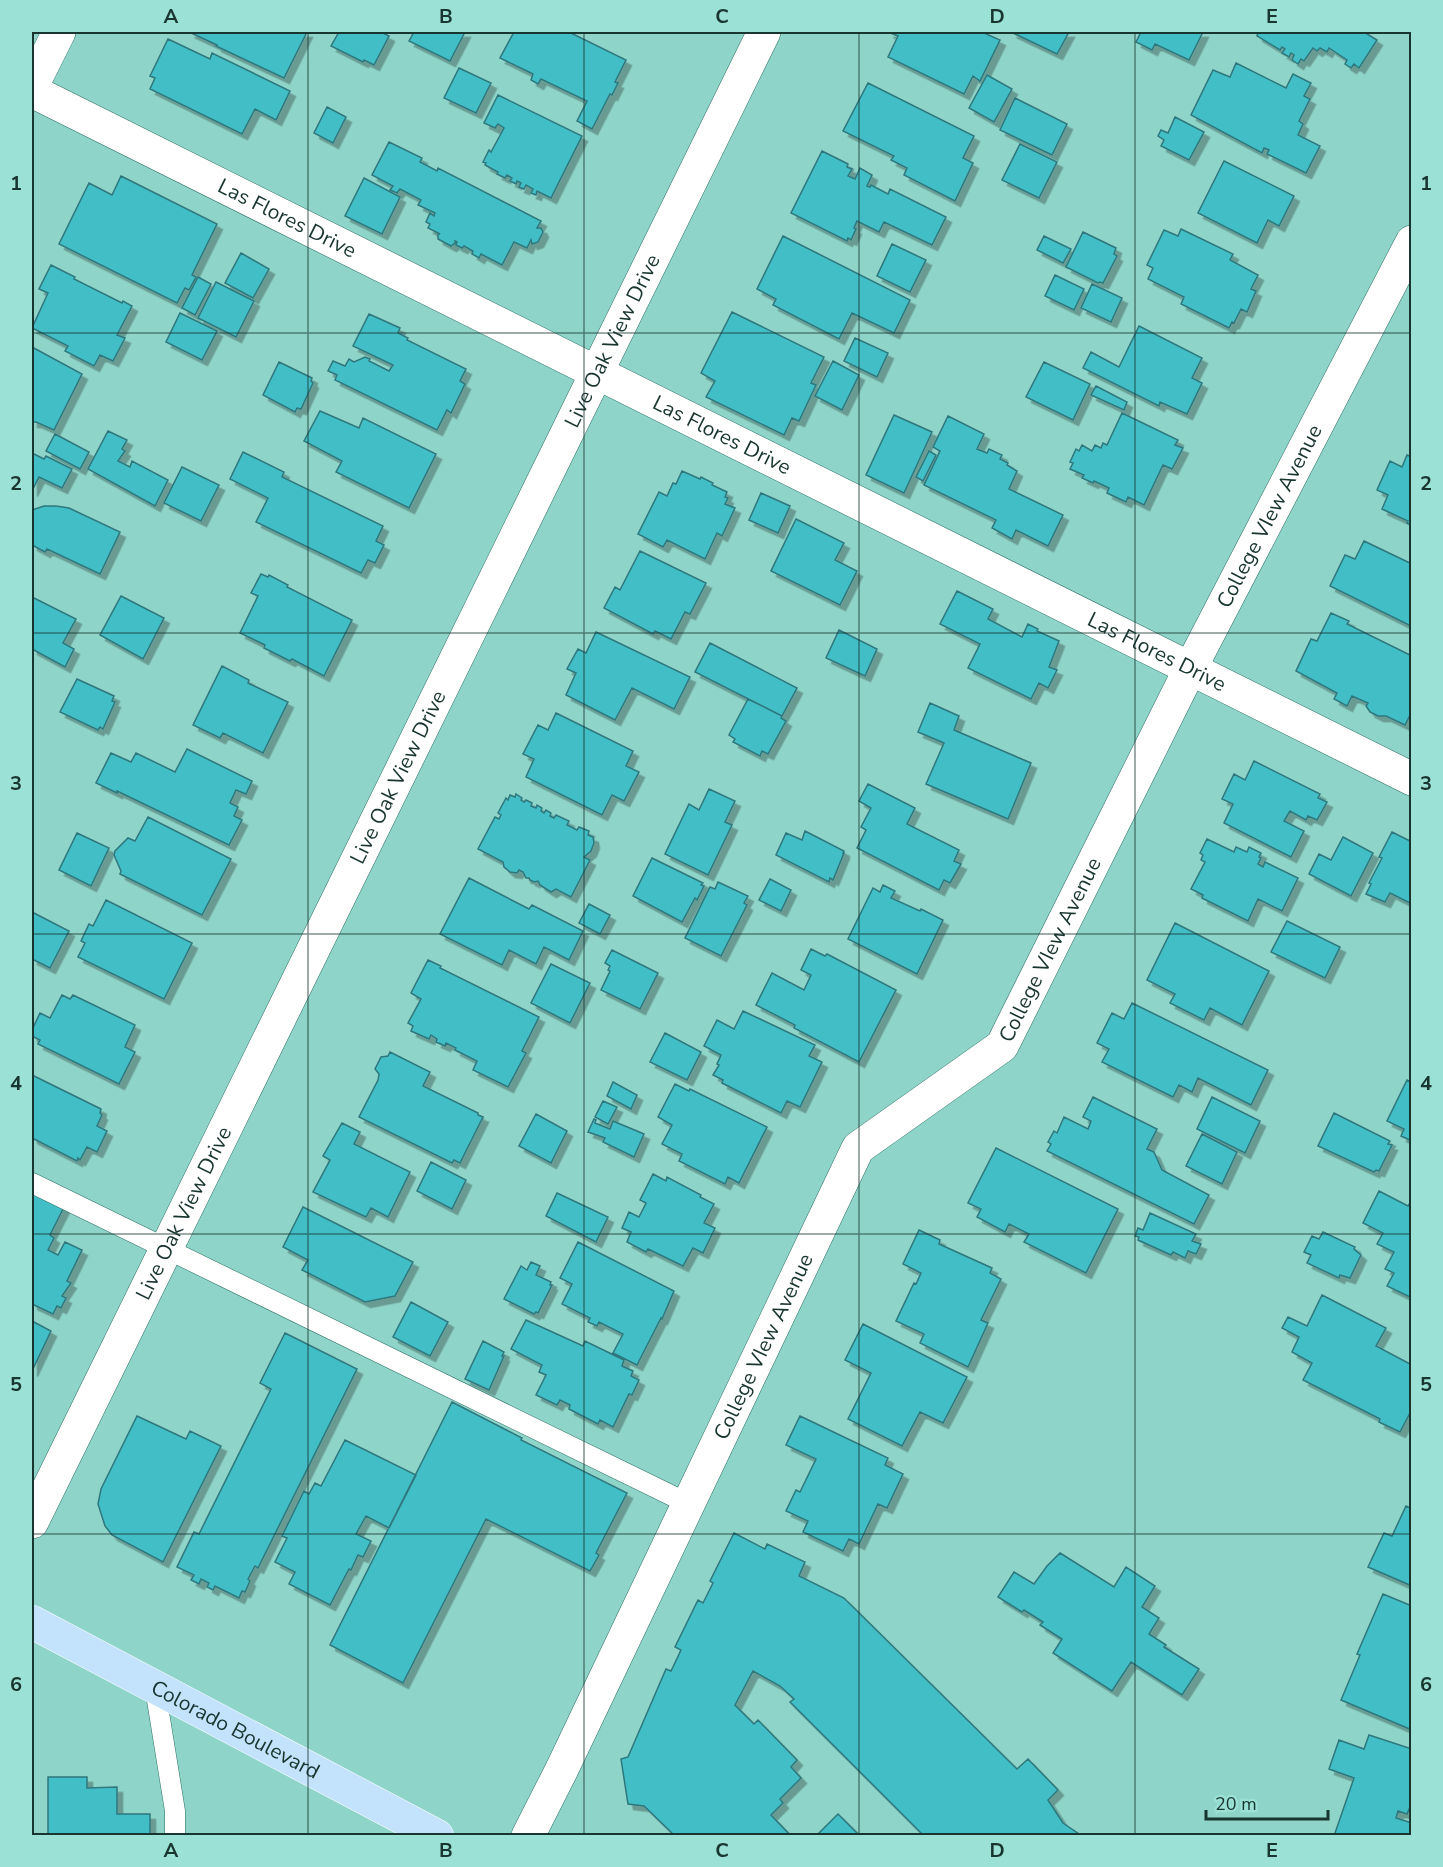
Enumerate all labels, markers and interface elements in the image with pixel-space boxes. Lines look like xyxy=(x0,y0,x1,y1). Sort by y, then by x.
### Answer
text: A xyxy=(164,3,179,30)
text: B xyxy=(439,3,453,30)
text: C xyxy=(715,3,729,30)
text: D xyxy=(989,3,1005,30)
text: E xyxy=(1266,3,1278,30)
text: 1 xyxy=(10,170,22,197)
text: 1 xyxy=(1420,170,1432,197)
street label: Las Flores Drive xyxy=(213,172,361,264)
street label: Live Oak View Drive xyxy=(558,249,667,432)
street label: Las Flores Drive xyxy=(648,389,796,481)
street label: College VIew Avenue xyxy=(1210,420,1329,613)
text: 2 xyxy=(10,470,22,497)
text: 2 xyxy=(1420,470,1432,497)
street label: Las Flores Drive xyxy=(1083,606,1231,698)
street label: Live Oak View Drive xyxy=(344,686,452,869)
text: 3 xyxy=(10,770,22,797)
text: 3 xyxy=(1420,770,1432,797)
street label: College VIew Avenue xyxy=(992,853,1108,1047)
text: 4 xyxy=(10,1070,22,1097)
text: 4 xyxy=(1420,1070,1432,1097)
street label: Live Oak View Drive xyxy=(129,1122,238,1305)
street label: College VIew Avenue xyxy=(707,1249,820,1444)
text: 5 xyxy=(10,1371,22,1398)
text: 5 xyxy=(1420,1371,1432,1398)
text: 6 xyxy=(10,1671,22,1698)
text: 6 xyxy=(1420,1671,1432,1698)
street label: Colorado Boulevard xyxy=(146,1673,325,1786)
scale bar xyxy=(1206,1783,1328,1821)
text: 20 m xyxy=(1215,1792,1257,1816)
text: A xyxy=(164,1837,179,1864)
text: B xyxy=(439,1837,453,1864)
text: C xyxy=(715,1837,729,1864)
text: D xyxy=(989,1837,1005,1864)
text: E xyxy=(1266,1837,1278,1864)

